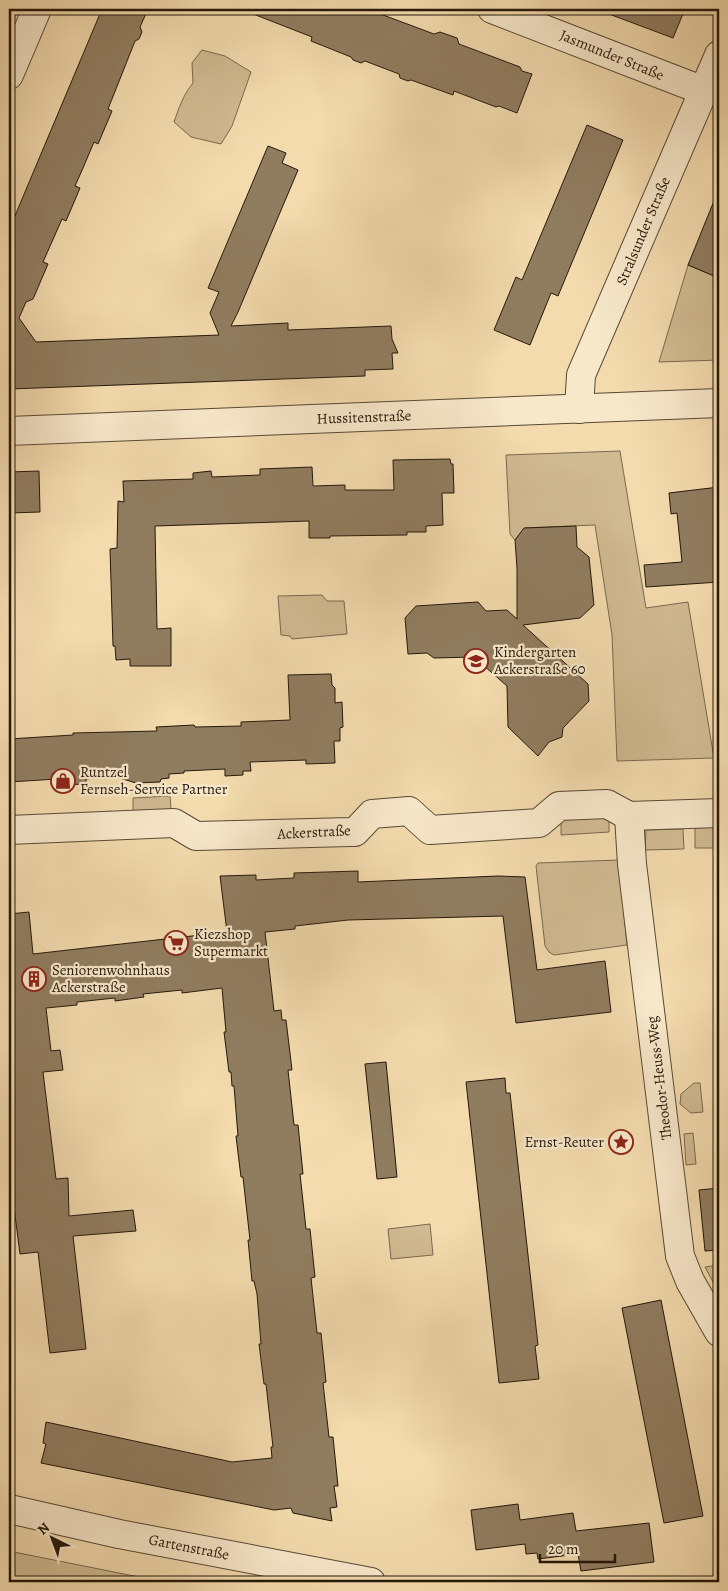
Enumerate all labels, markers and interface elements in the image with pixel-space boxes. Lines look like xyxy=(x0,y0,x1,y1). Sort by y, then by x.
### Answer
street label: Jasmunder Straße xyxy=(557,25,667,85)
street label: Stralsunder Straße xyxy=(611,173,675,288)
street label: Hussitenstraße xyxy=(316,405,412,429)
place label: Kindergarten Ackerstraße 60 xyxy=(493,642,586,679)
school or university icon: Kindergarten Ackerstraße 60 xyxy=(463,648,489,674)
place label: Runtzel Fernseh-Service Partner xyxy=(80,762,228,799)
shop icon: Runtzel Fernseh-Service Partner xyxy=(50,768,76,794)
street label: Ackerstraße xyxy=(276,820,352,844)
place label: Kiezshop Supermarkt xyxy=(194,924,268,961)
supermarket icon: Kiezshop Supermarkt xyxy=(163,930,189,956)
place label: Seniorenwohnhaus Ackerstraße xyxy=(51,960,170,997)
building icon: Seniorenwohnhaus Ackerstraße xyxy=(21,966,47,992)
street label: Theodor-Heuss-Weg xyxy=(641,1014,677,1141)
place icon: Ernst-Reuter xyxy=(608,1129,634,1155)
place label: Ernst-Reuter xyxy=(524,1132,604,1152)
north arrow xyxy=(28,1514,78,1564)
text: N xyxy=(33,1518,54,1539)
street label: Gartenstraße xyxy=(147,1529,231,1565)
scale bar xyxy=(540,1531,616,1563)
text: 20 m xyxy=(548,1539,579,1559)

